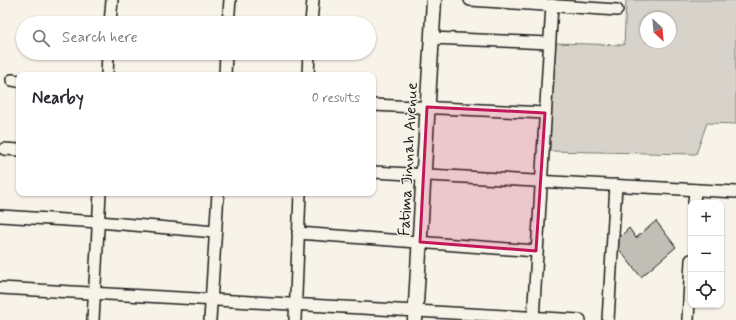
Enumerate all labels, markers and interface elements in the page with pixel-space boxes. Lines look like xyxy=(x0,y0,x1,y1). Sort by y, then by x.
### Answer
north arrow xyxy=(640,12,676,48)
search box xyxy=(16,16,376,60)
icon: search xyxy=(30,27,52,49)
text: Search here xyxy=(62,28,138,48)
street label: Fatima Jinnah Avenue xyxy=(394,81,423,237)
text: Nearby xyxy=(32,87,84,109)
text: 0 results xyxy=(312,90,360,107)
map controls xyxy=(688,200,724,308)
button: + xyxy=(688,200,724,236)
button: − xyxy=(688,236,724,272)
button: locate xyxy=(688,272,724,308)

